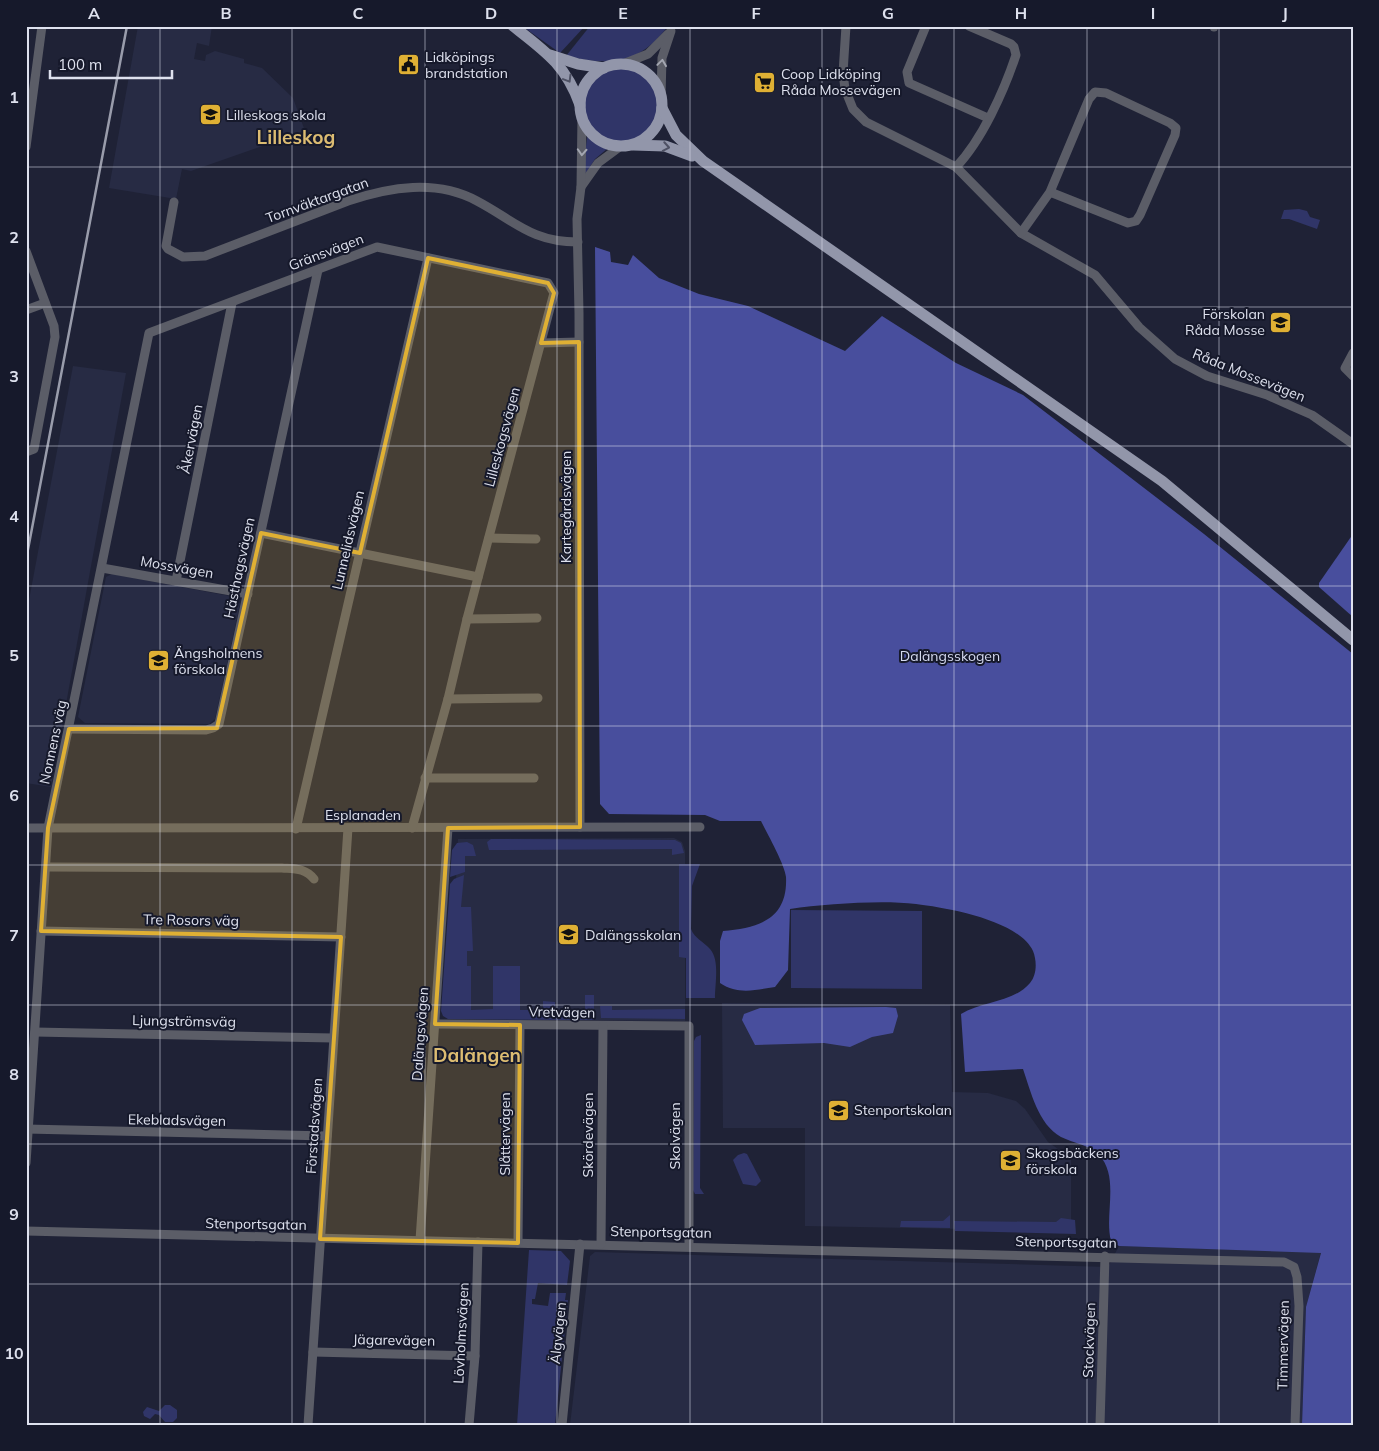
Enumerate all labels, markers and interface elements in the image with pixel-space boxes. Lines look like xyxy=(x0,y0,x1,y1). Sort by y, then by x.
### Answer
text: A xyxy=(88,3,100,23)
text: B xyxy=(220,3,232,23)
text: C xyxy=(353,3,364,23)
text: D xyxy=(485,3,497,23)
text: E xyxy=(618,3,628,23)
text: F xyxy=(751,3,761,23)
text: G xyxy=(882,3,894,23)
text: H xyxy=(1015,3,1027,23)
text: I xyxy=(1151,3,1155,23)
text: J xyxy=(1282,3,1288,23)
scale bar xyxy=(50,48,172,80)
place label: Lidköpings brandstation xyxy=(425,48,508,82)
public building icon: Lidköpings brandstation xyxy=(397,53,421,77)
text: 100 m xyxy=(58,55,102,74)
one-way arrow xyxy=(656,59,667,67)
place label: Coop Lidköping Råda Mossevägen xyxy=(781,65,901,99)
supermarket icon: Coop Lidköping Råda Mossevägen xyxy=(753,70,777,94)
one-way arrow xyxy=(562,73,572,82)
text: 1 xyxy=(9,87,19,107)
school or university icon: Lilleskogs skola xyxy=(198,103,222,127)
place label: Lilleskogs skola xyxy=(226,106,326,124)
district label: Lilleskog xyxy=(257,125,335,149)
one-way arrow xyxy=(662,142,671,152)
one-way arrow xyxy=(576,148,587,156)
street label: Tornväktargatan xyxy=(263,173,371,227)
text: 2 xyxy=(9,227,19,247)
street label: Gränsvägen xyxy=(286,229,366,275)
place label: Förskolan Råda Mosse xyxy=(1185,305,1265,339)
school or university icon: Förskolan Råda Mosse xyxy=(1269,310,1293,334)
street label: Råda Mossevägen xyxy=(1190,344,1308,406)
text: 3 xyxy=(9,366,19,386)
street label: Lilleskogsvägen xyxy=(480,385,524,489)
street label: Åkervägen xyxy=(175,403,207,475)
street label: Kartegårdsvägen xyxy=(557,451,575,563)
street label: Lunnelidsvägen xyxy=(328,488,368,592)
text: 4 xyxy=(9,506,19,526)
street label: Hästhagsvägen xyxy=(220,516,258,620)
street label: Mossvägen xyxy=(139,552,215,582)
place label: Ängsholmens förskola xyxy=(174,644,263,678)
text: 5 xyxy=(9,645,19,665)
park label: Dalängsskogen xyxy=(900,647,1000,665)
school or university icon: Ängsholmens förskola xyxy=(146,649,170,673)
street label: Nonnens väg xyxy=(35,698,71,786)
text: 6 xyxy=(9,785,19,805)
street label: Esplanaden xyxy=(325,806,401,824)
street label: Tre Rosors väg xyxy=(143,910,239,930)
school or university icon: Dalängsskolan xyxy=(557,923,581,947)
text: 7 xyxy=(9,925,19,945)
place label: Dalängsskolan xyxy=(585,926,681,944)
street label: Dalängsvägen xyxy=(408,986,432,1082)
street label: Vretvägen xyxy=(529,1002,595,1022)
street label: Ljungströmsväg xyxy=(132,1011,236,1031)
district label: Dalängen xyxy=(433,1043,521,1067)
text: 8 xyxy=(9,1064,19,1084)
street label: Förstadsvägen xyxy=(302,1077,326,1175)
street label: Slåttervägen xyxy=(496,1092,514,1176)
street label: Skördevägen xyxy=(579,1093,597,1177)
school or university icon: Stenportskolan xyxy=(826,1098,850,1122)
place label: Stenportskolan xyxy=(854,1101,952,1119)
street label: Skolvägen xyxy=(666,1102,684,1170)
street label: Ekebladsvägen xyxy=(128,1110,226,1130)
place label: Skogsbäckens förskola xyxy=(1026,1144,1119,1178)
school or university icon: Skogsbäckens förskola xyxy=(998,1149,1022,1173)
text: 9 xyxy=(9,1204,19,1224)
street label: Stenportsgatan xyxy=(205,1214,307,1234)
street label: Stenportsgatan xyxy=(610,1222,712,1242)
street label: Stenportsgatan xyxy=(1015,1232,1117,1252)
street label: Lövholmsvägen xyxy=(449,1282,473,1384)
street label: Timmervägen xyxy=(1273,1300,1293,1390)
street label: Älgvägen xyxy=(546,1301,570,1365)
street label: Stockvägen xyxy=(1079,1302,1099,1378)
street label: Jägarevägen xyxy=(353,1330,435,1350)
text: 10 xyxy=(4,1343,24,1363)

